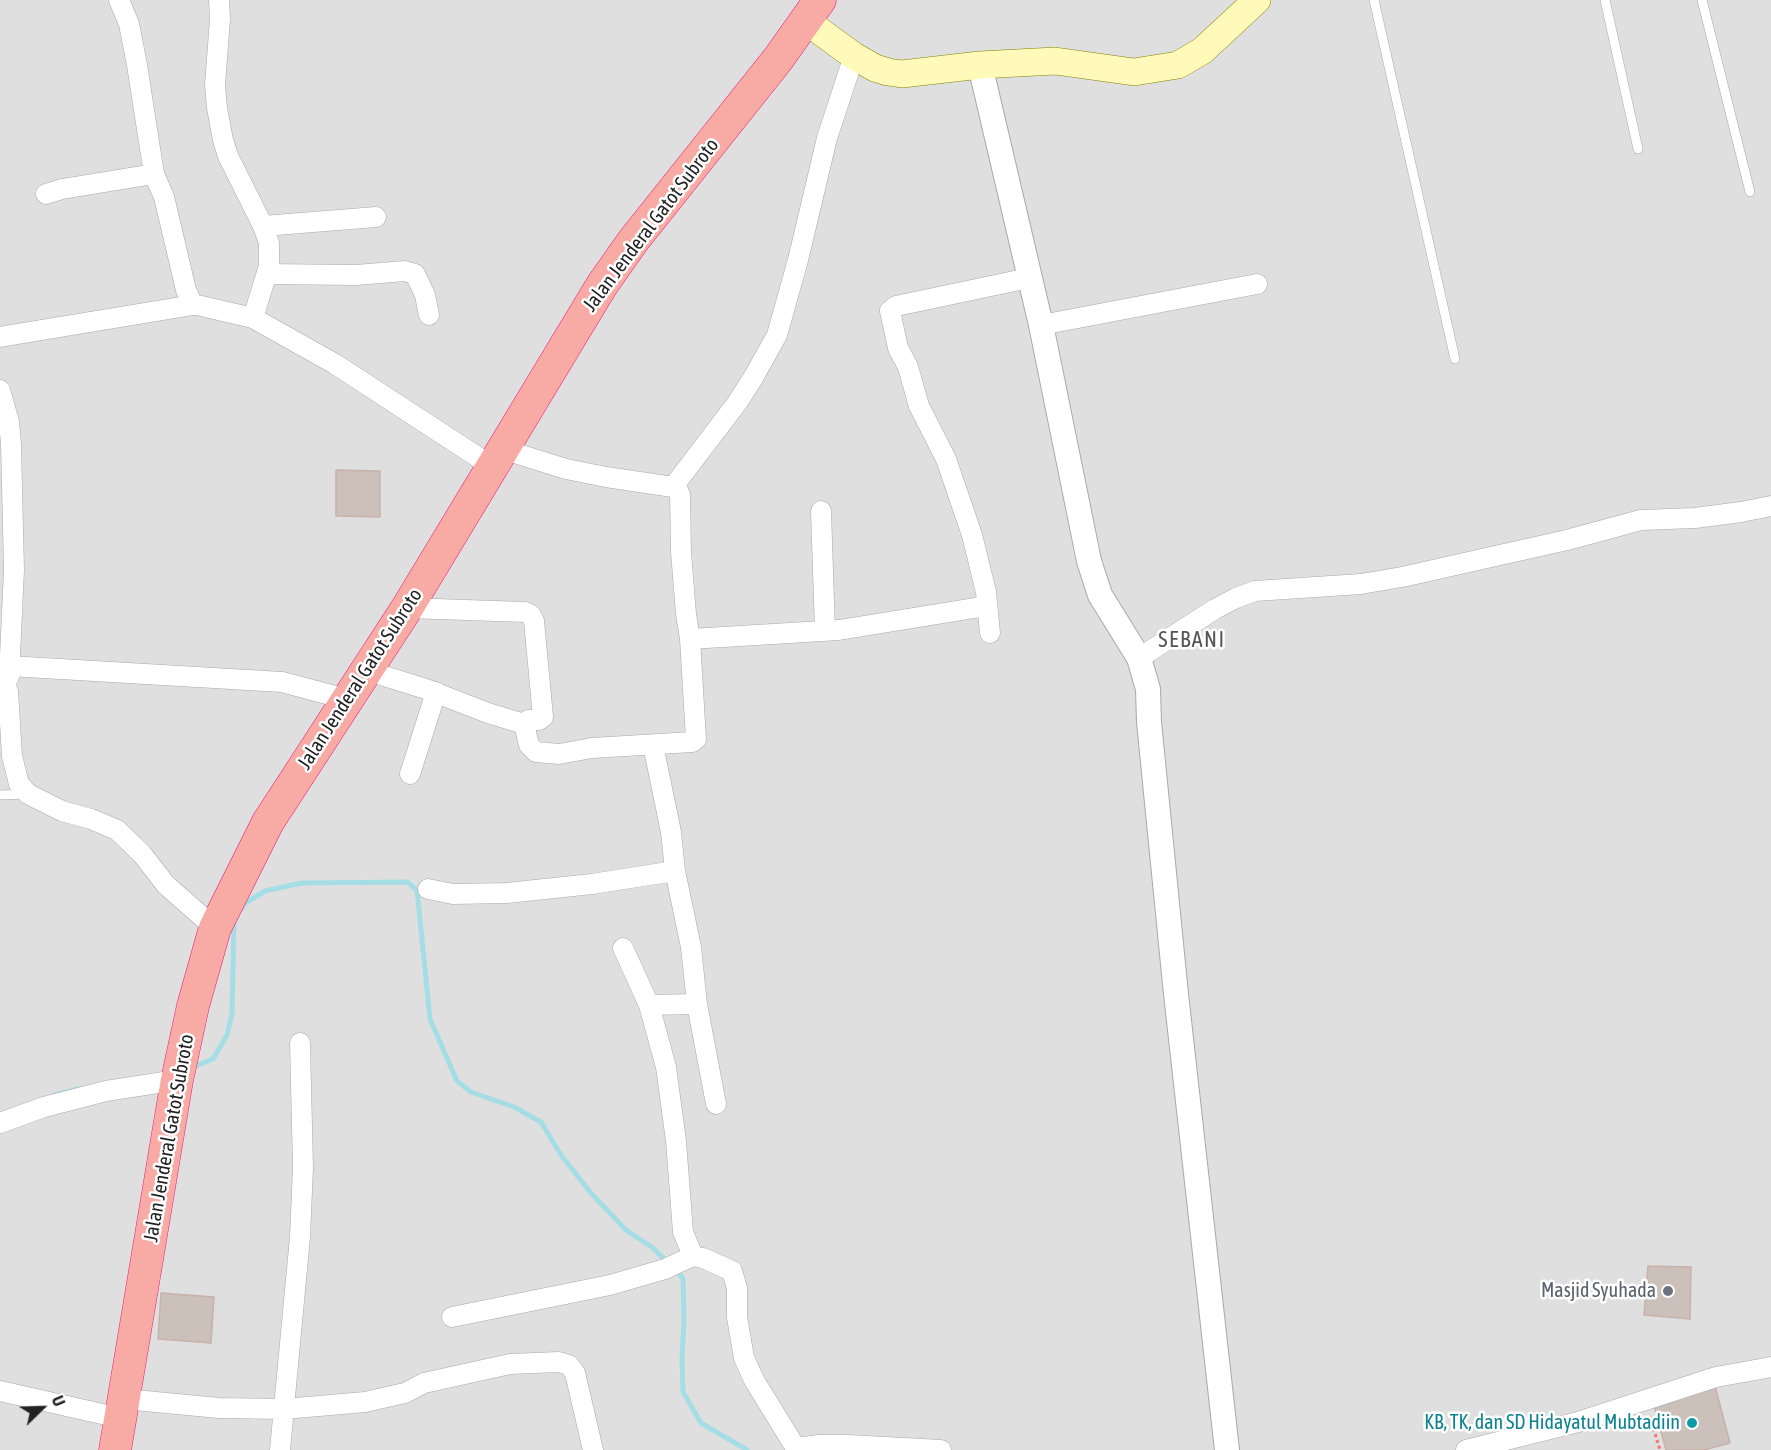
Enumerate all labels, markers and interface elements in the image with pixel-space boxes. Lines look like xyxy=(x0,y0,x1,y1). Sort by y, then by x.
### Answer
street label: Jalan Jenderal Gatot Subroto xyxy=(578,134,724,316)
street label: Jalan Jenderal Gatot Subroto xyxy=(293,584,427,774)
district label: SEBANI xyxy=(1158,627,1226,653)
street label: Jalan Jenderal Gatot Subroto xyxy=(139,1032,199,1244)
place label: Masjid Syuhada xyxy=(1541,1279,1656,1303)
marker: Masjid Syuhada xyxy=(1661,1284,1675,1298)
north arrow xyxy=(12,1378,72,1438)
text: U xyxy=(48,1393,69,1409)
place label: KB, TK, dan SD Hidayatul Mubtadiin xyxy=(1424,1411,1680,1435)
marker: KB, TK, dan SD Hidayatul Mubtadiin xyxy=(1685,1416,1699,1430)

